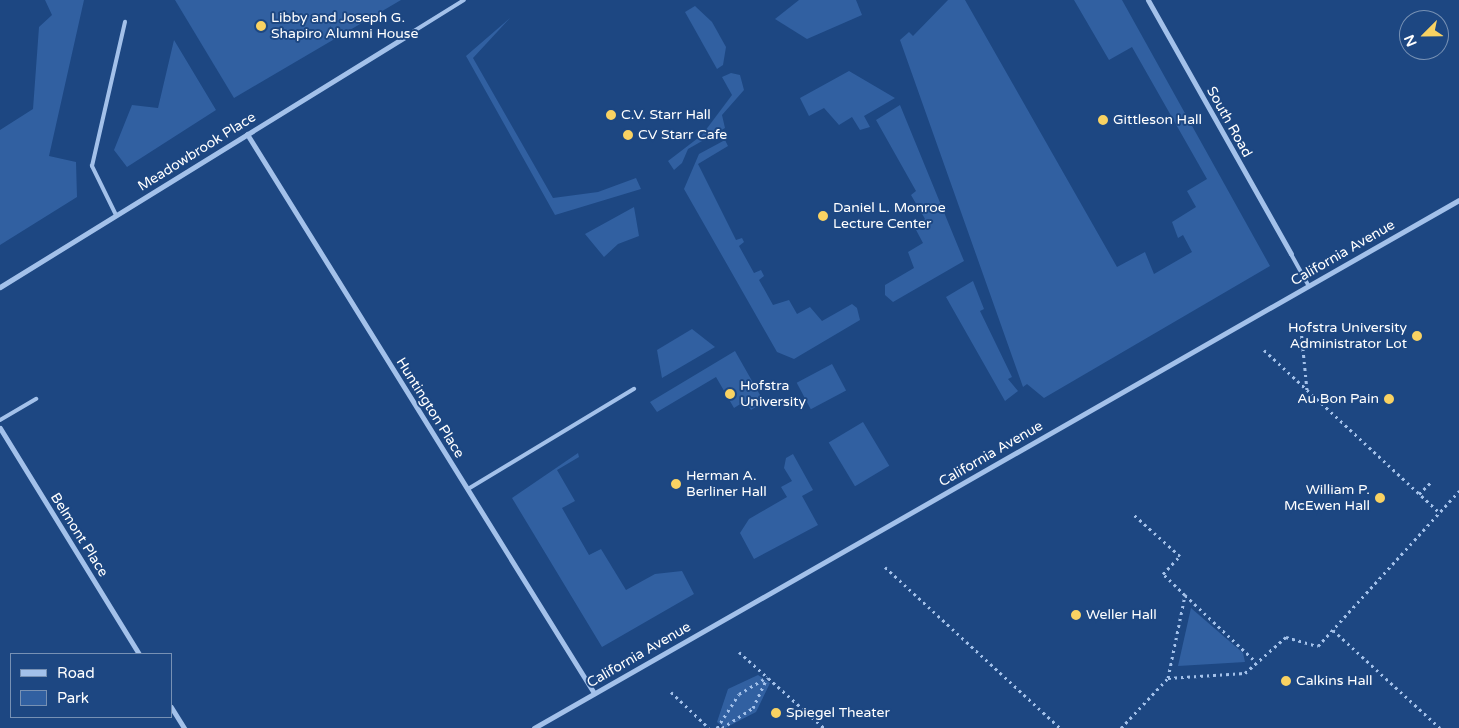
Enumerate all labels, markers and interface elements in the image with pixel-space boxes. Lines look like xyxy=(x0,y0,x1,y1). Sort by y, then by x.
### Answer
place label: Libby and Joseph G. Shapiro Alumni House xyxy=(271,10,418,42)
north arrow xyxy=(1399,10,1449,60)
marker: Libby and Joseph G. Shapiro Alumni House xyxy=(255,20,267,32)
text: N xyxy=(1401,32,1421,49)
street label: South Road xyxy=(1203,84,1255,160)
place label: C.V. Starr Hall xyxy=(621,107,711,123)
street label: Meadowbrook Place xyxy=(135,109,259,195)
marker: C.V. Starr Hall xyxy=(605,109,617,121)
place label: Gittleson Hall xyxy=(1113,112,1202,128)
marker: Gittleson Hall xyxy=(1097,114,1109,126)
place label: CV Starr Cafe xyxy=(638,127,727,143)
marker: CV Starr Cafe xyxy=(622,129,634,141)
place label: Daniel L. Monroe Lecture Center xyxy=(833,200,946,232)
marker: Daniel L. Monroe Lecture Center xyxy=(817,210,829,222)
street label: California Avenue xyxy=(1288,216,1398,290)
place label: Hofstra University Administrator Lot xyxy=(1288,320,1407,352)
marker: Hofstra University Administrator Lot xyxy=(1411,330,1423,342)
street label: Huntington Place xyxy=(392,355,468,461)
place label: Hofstra University xyxy=(740,378,806,411)
marker: Hofstra University xyxy=(724,388,736,400)
place label: Au Bon Pain xyxy=(1297,391,1379,407)
marker: Au Bon Pain xyxy=(1383,393,1395,405)
street label: California Avenue xyxy=(936,417,1046,491)
place label: Herman A. Berliner Hall xyxy=(686,468,767,501)
marker: Herman A. Berliner Hall xyxy=(670,478,682,490)
place label: William P. McEwen Hall xyxy=(1284,482,1370,514)
street label: Belmont Place xyxy=(47,490,111,580)
marker: William P. McEwen Hall xyxy=(1374,492,1386,504)
place label: Weller Hall xyxy=(1086,607,1157,623)
marker: Weller Hall xyxy=(1070,609,1082,621)
street label: California Avenue xyxy=(584,618,694,692)
legend xyxy=(10,653,172,718)
text: Road xyxy=(57,664,95,682)
place label: Calkins Hall xyxy=(1296,673,1372,689)
marker: Calkins Hall xyxy=(1280,675,1292,687)
text: Park xyxy=(57,689,89,707)
place label: Spiegel Theater xyxy=(786,705,890,721)
marker: Spiegel Theater xyxy=(770,707,782,719)

